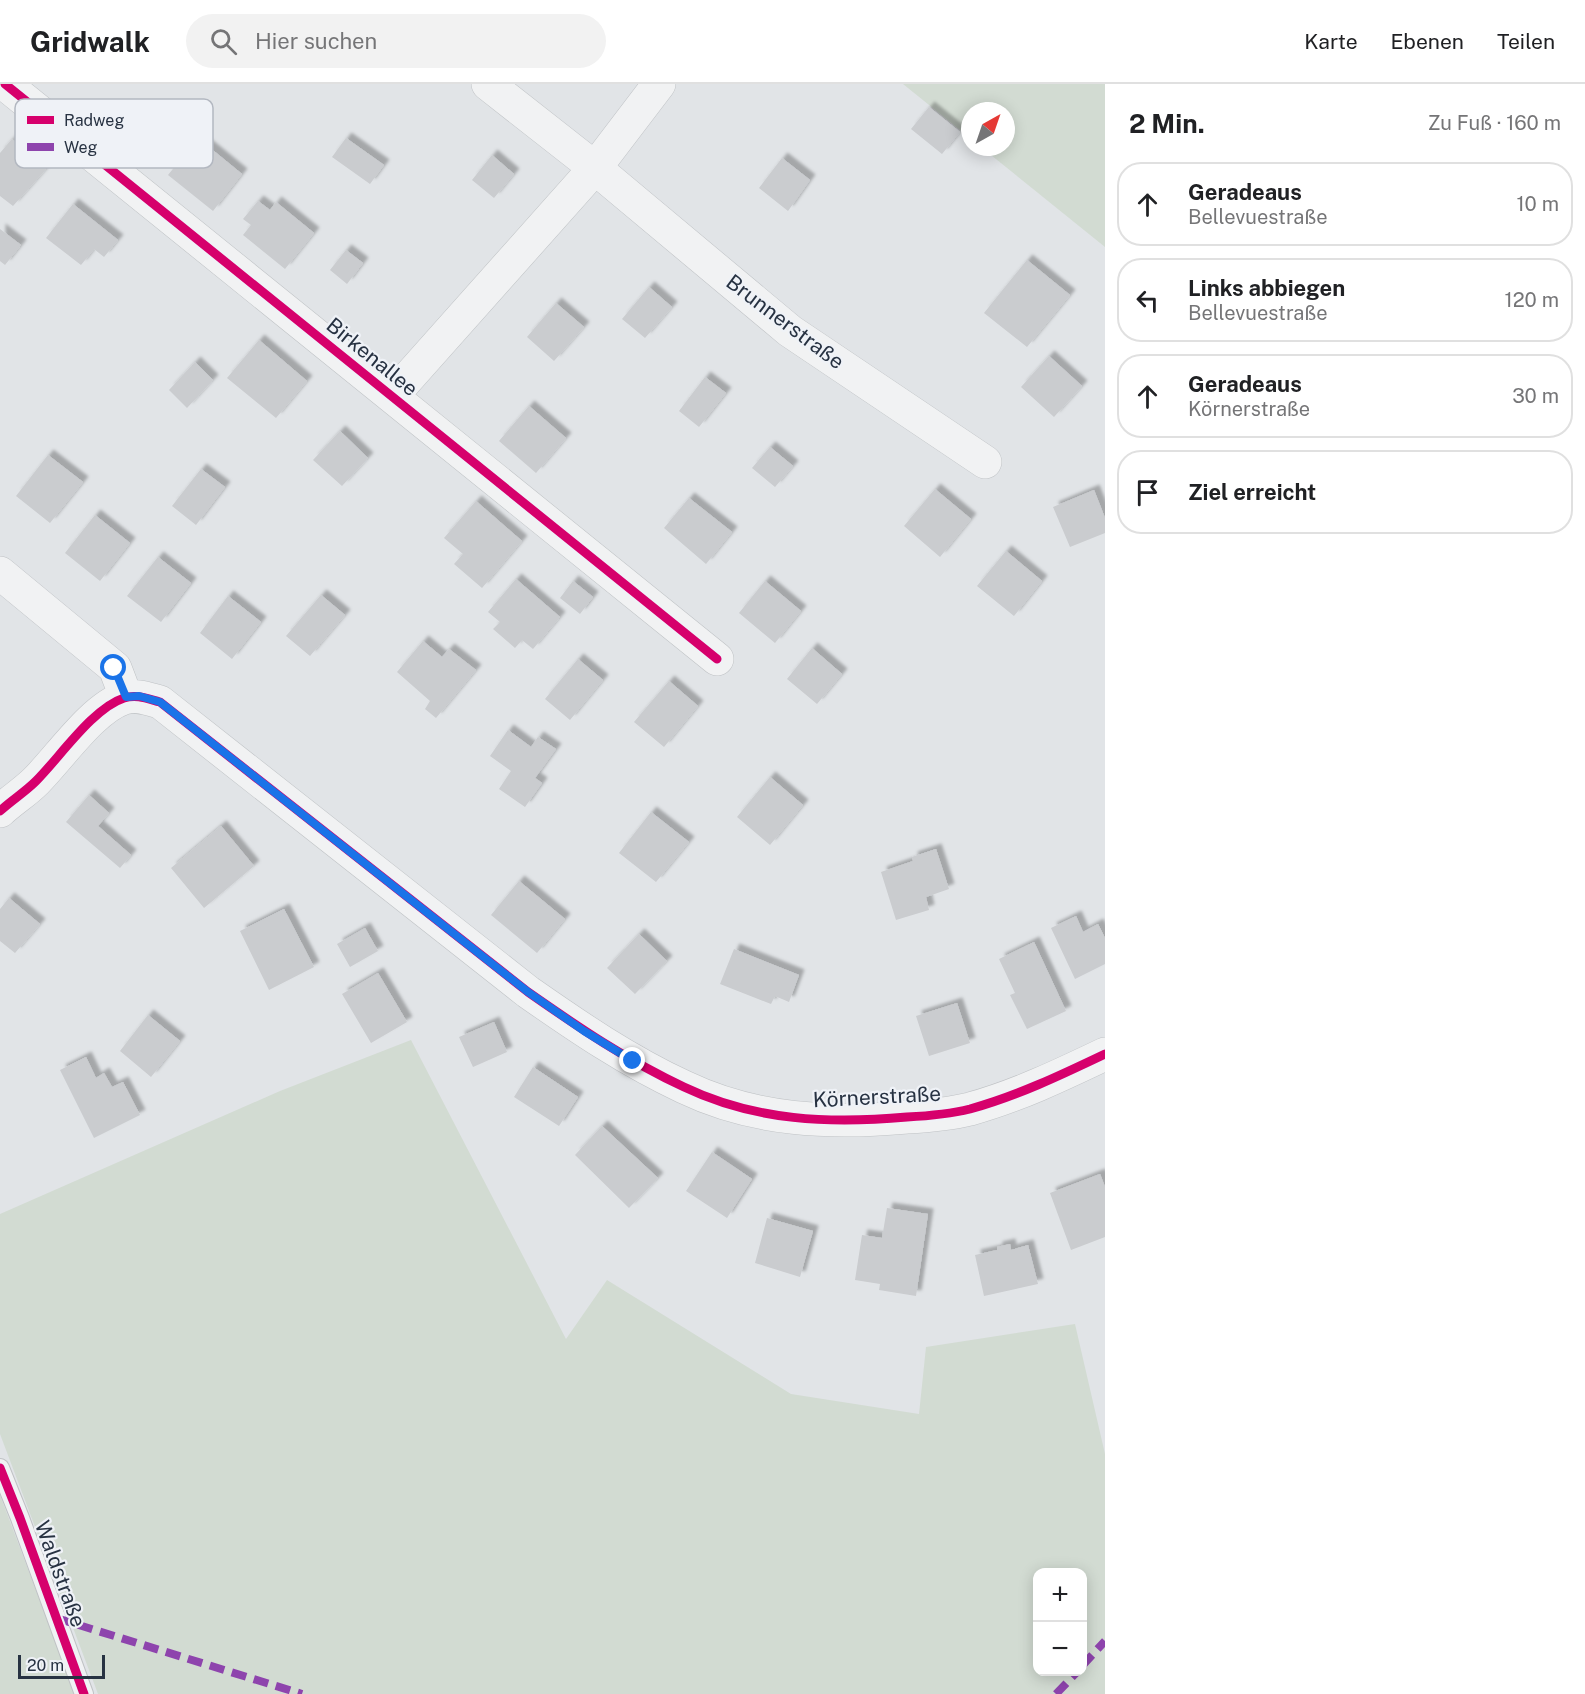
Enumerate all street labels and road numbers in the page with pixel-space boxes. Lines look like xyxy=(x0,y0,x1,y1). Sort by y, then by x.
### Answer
street label: Brunnerstraße xyxy=(721,269,849,374)
street label: Birkenallee xyxy=(322,312,423,401)
street label: Körnerstraße xyxy=(812,1081,942,1112)
street label: Waldstraße xyxy=(30,1517,91,1630)

